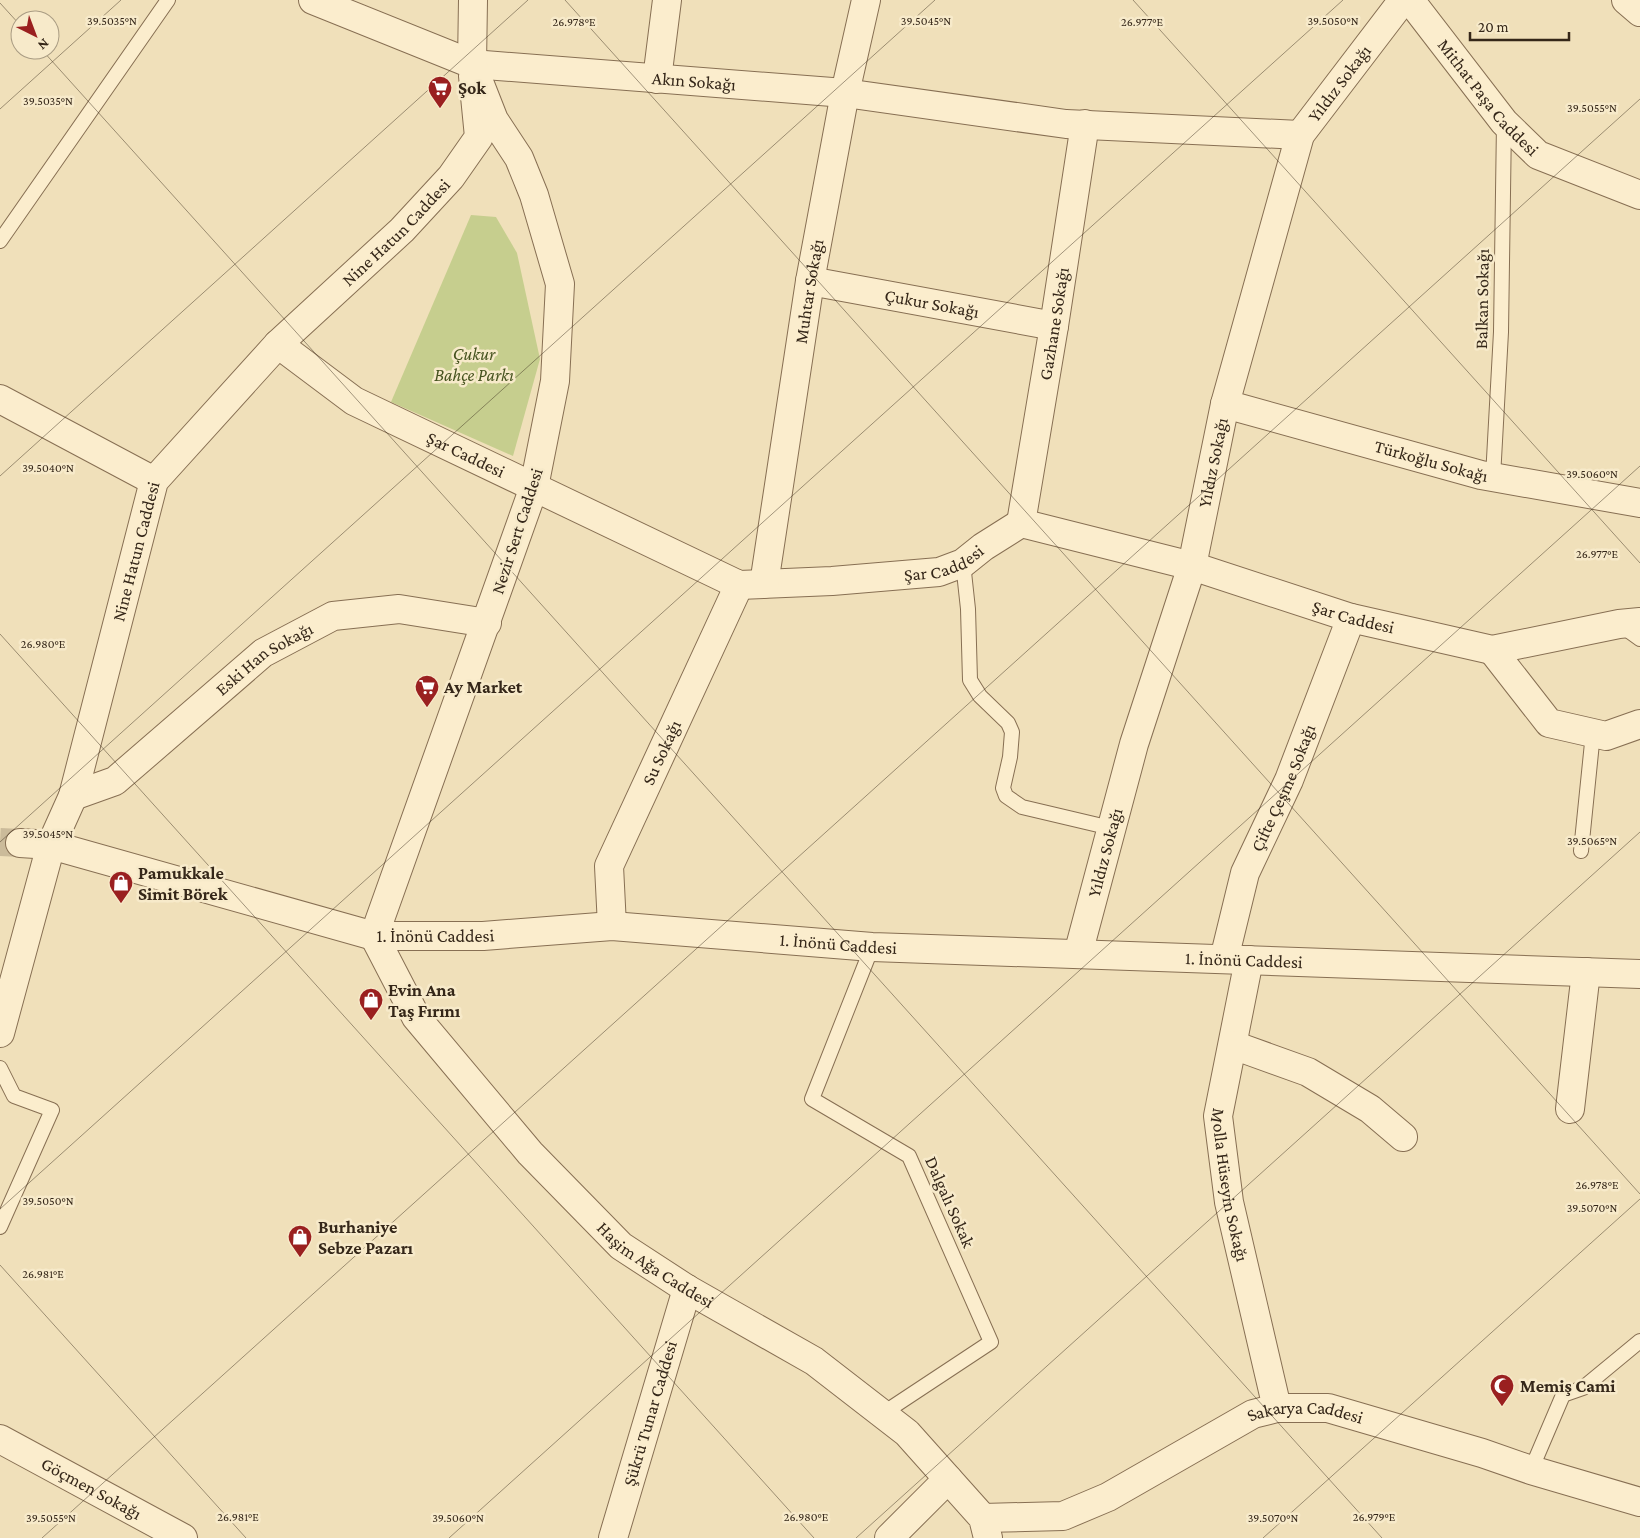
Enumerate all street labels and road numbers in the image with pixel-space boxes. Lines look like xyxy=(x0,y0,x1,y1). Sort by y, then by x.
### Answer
street label: Mithat Paşa Caddesi xyxy=(1434,35,1543,160)
street label: Yıldız Sokağı xyxy=(1304,41,1375,126)
street label: Akın Sokağı xyxy=(651,68,737,95)
street label: Nine Hatun Caddesi xyxy=(338,175,454,290)
street label: Muhtar Sokağı xyxy=(791,237,828,345)
street label: Balkan Sokağı xyxy=(1471,248,1493,349)
street label: Gazhane Sokağı xyxy=(1035,266,1073,382)
street label: Çukur Sokağı xyxy=(883,285,981,322)
street label: Yıldız Sokağı xyxy=(1194,416,1232,509)
street label: Şar Caddesi xyxy=(424,427,508,482)
street label: Türkoğlu Sokağı xyxy=(1372,436,1490,486)
street label: Nezir Sert Caddesi xyxy=(487,465,547,597)
street label: Nine Hatun Caddesi xyxy=(108,479,164,624)
street label: Şar Caddesi xyxy=(903,540,988,585)
street label: Şar Caddesi xyxy=(1310,596,1396,638)
street label: Eski Han Sokağı xyxy=(211,618,316,699)
street label: Su Sokağı xyxy=(638,717,685,788)
street label: Çifte Çeşme Sokağı xyxy=(1247,721,1320,855)
street label: Yıldız Sokağı xyxy=(1084,806,1127,899)
street label: 1. İnönü Caddesi xyxy=(377,925,495,946)
street label: 1. İnönü Caddesi xyxy=(779,930,898,958)
street label: 1. İnönü Caddesi xyxy=(1185,948,1303,972)
street label: Molla Hüseyin Sokağı xyxy=(1207,1107,1253,1264)
street label: Dalgalı Sokak xyxy=(921,1153,979,1251)
street label: Haşim Ağa Caddesi xyxy=(593,1218,718,1312)
street label: Şükrü Tunar Caddesi xyxy=(619,1338,681,1488)
street label: Sakarya Caddesi xyxy=(1243,1398,1366,1428)
street label: Göçmen Sokağı xyxy=(38,1453,145,1524)

